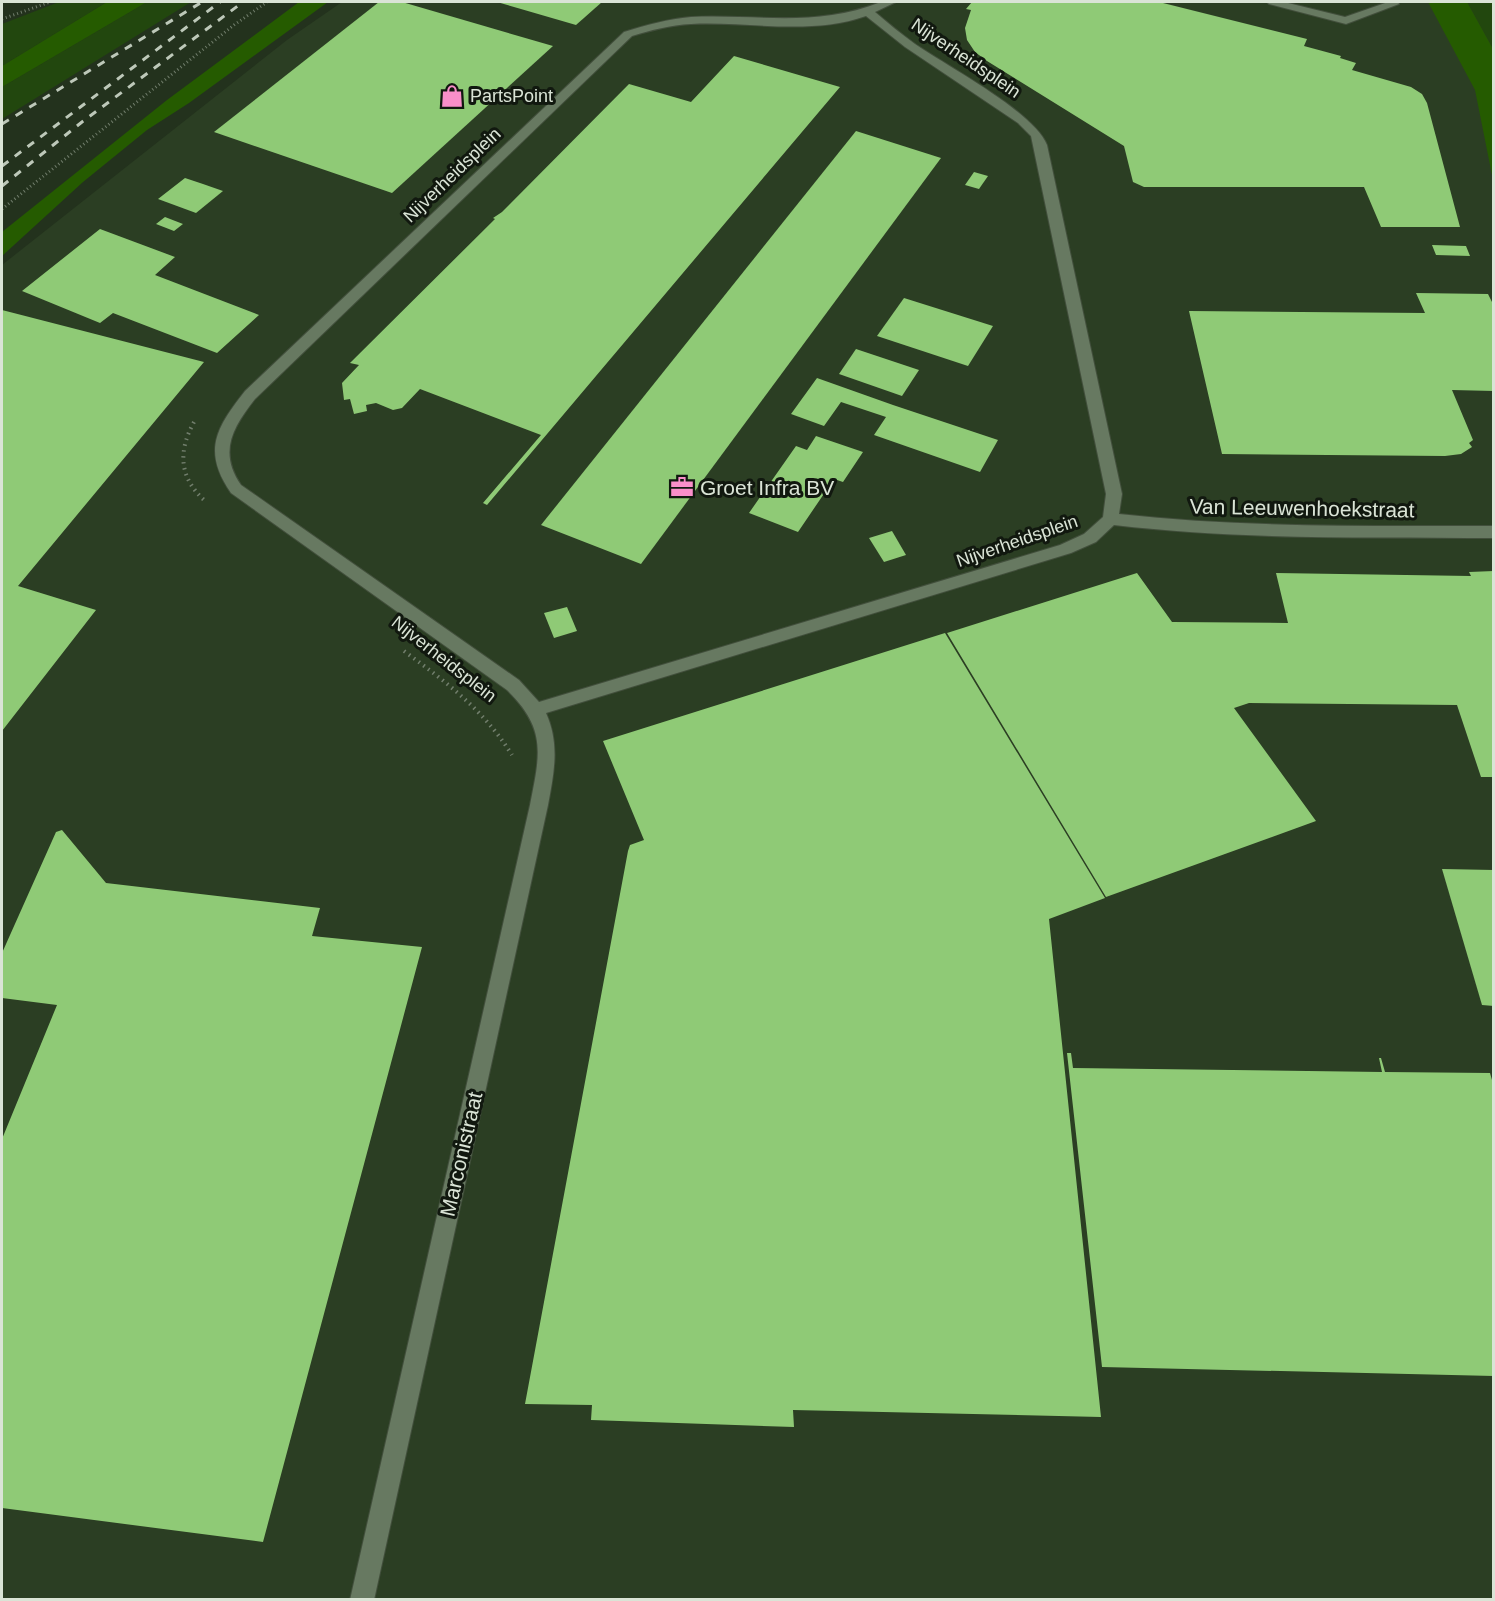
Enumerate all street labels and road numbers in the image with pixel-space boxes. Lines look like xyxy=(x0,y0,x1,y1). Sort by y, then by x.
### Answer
street label: Nijverheidsplein xyxy=(908,14,1024,102)
street label: Nijverheidsplein xyxy=(399,124,505,226)
street label: Van Leeuwenhoekstraat xyxy=(1189,495,1415,521)
street label: Nijverheidsplein xyxy=(954,511,1080,571)
street label: Nijverheidsplein xyxy=(388,612,500,706)
street label: Marconistraat xyxy=(435,1089,487,1219)

